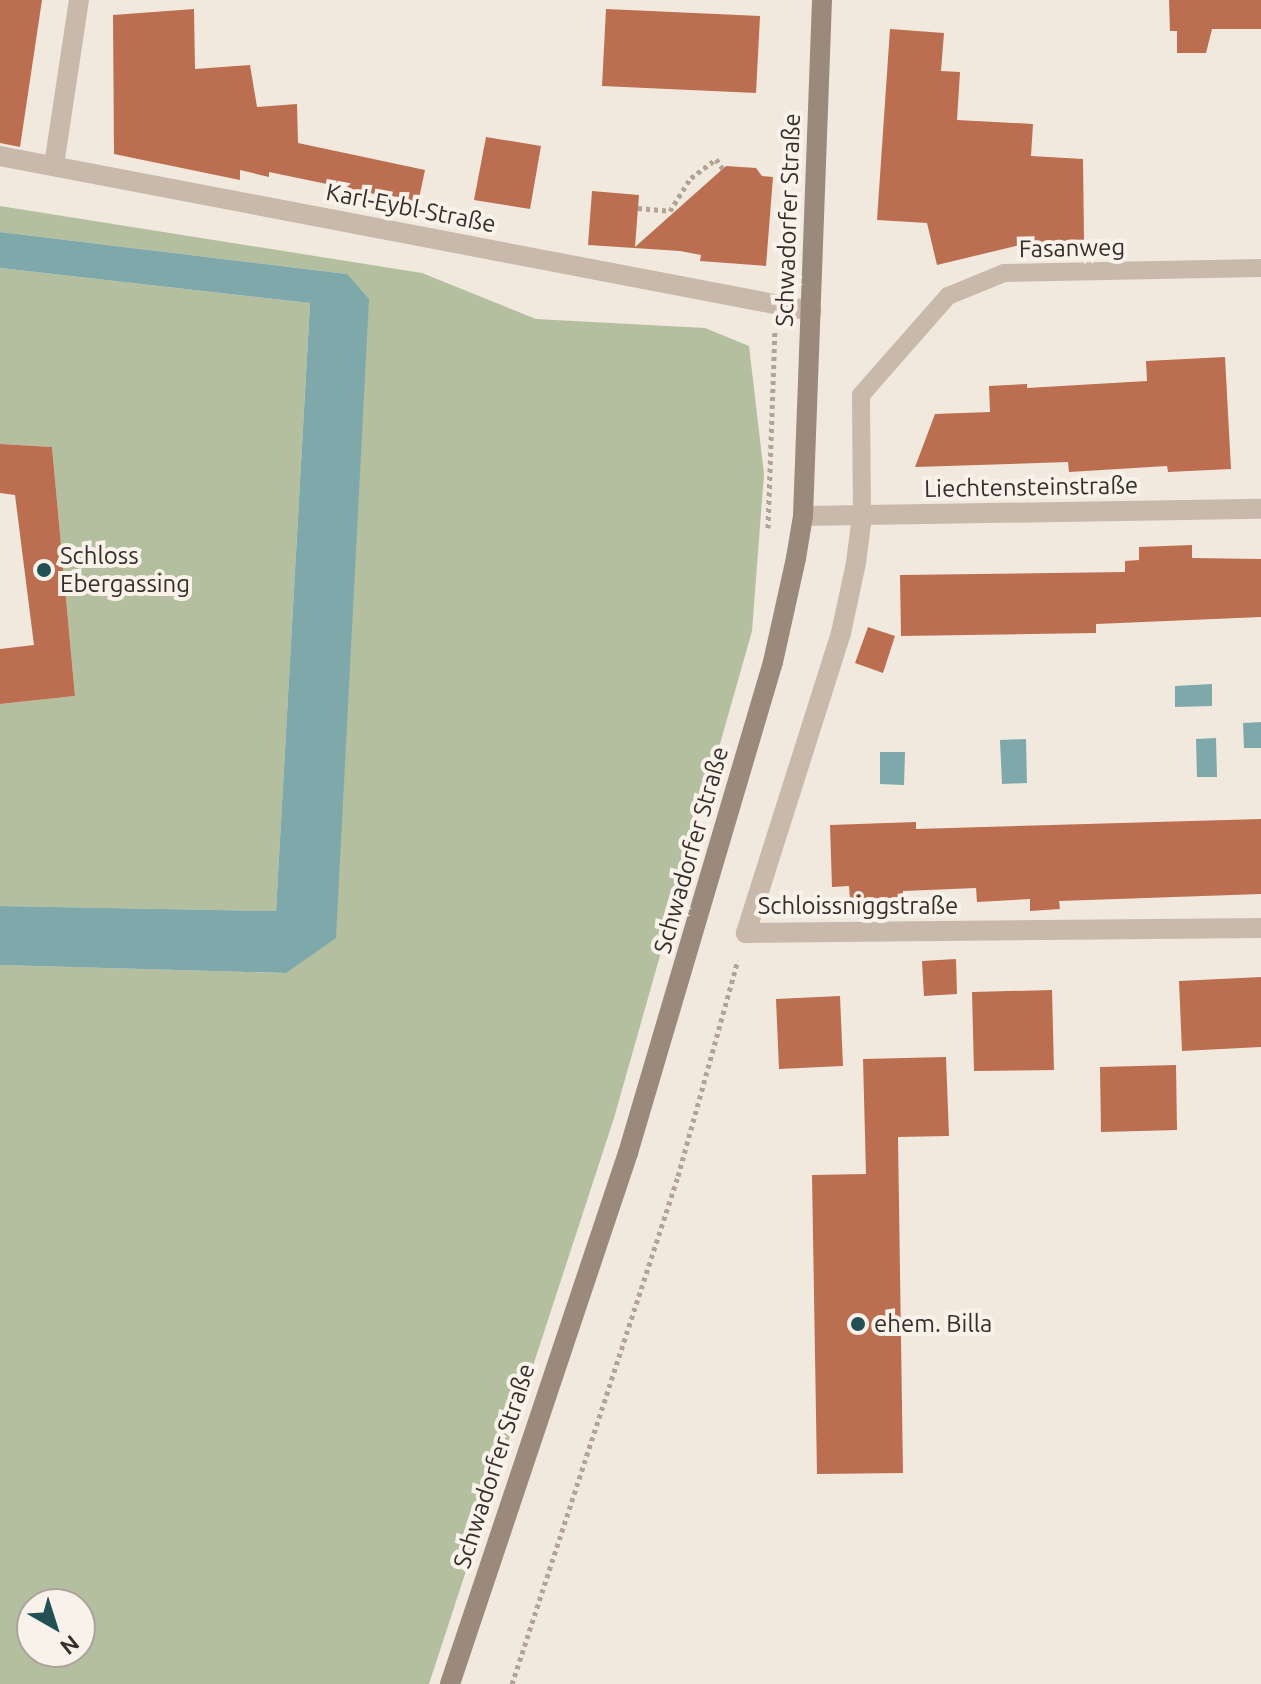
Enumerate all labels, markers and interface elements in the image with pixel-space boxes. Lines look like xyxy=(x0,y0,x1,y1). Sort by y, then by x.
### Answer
street label: Schwadorfer Straße xyxy=(770,113,806,327)
street label: Karl-Eybl-Straße xyxy=(324,177,498,239)
street label: Fasanweg xyxy=(1019,233,1125,263)
street label: Liechtensteinstraße xyxy=(924,471,1138,503)
place label: Schloss Ebergassing xyxy=(60,542,190,598)
marker: Schloss Ebergassing xyxy=(35,561,53,579)
street label: Schwadorfer Straße xyxy=(648,743,734,957)
street label: Schloissniggstraße xyxy=(758,892,958,920)
place label: ehem. Billa xyxy=(874,1310,992,1338)
marker: ehem. Billa xyxy=(849,1315,867,1333)
street label: Schwadorfer Straße xyxy=(447,1360,541,1572)
north arrow xyxy=(16,1588,96,1668)
text: N xyxy=(56,1631,84,1660)

